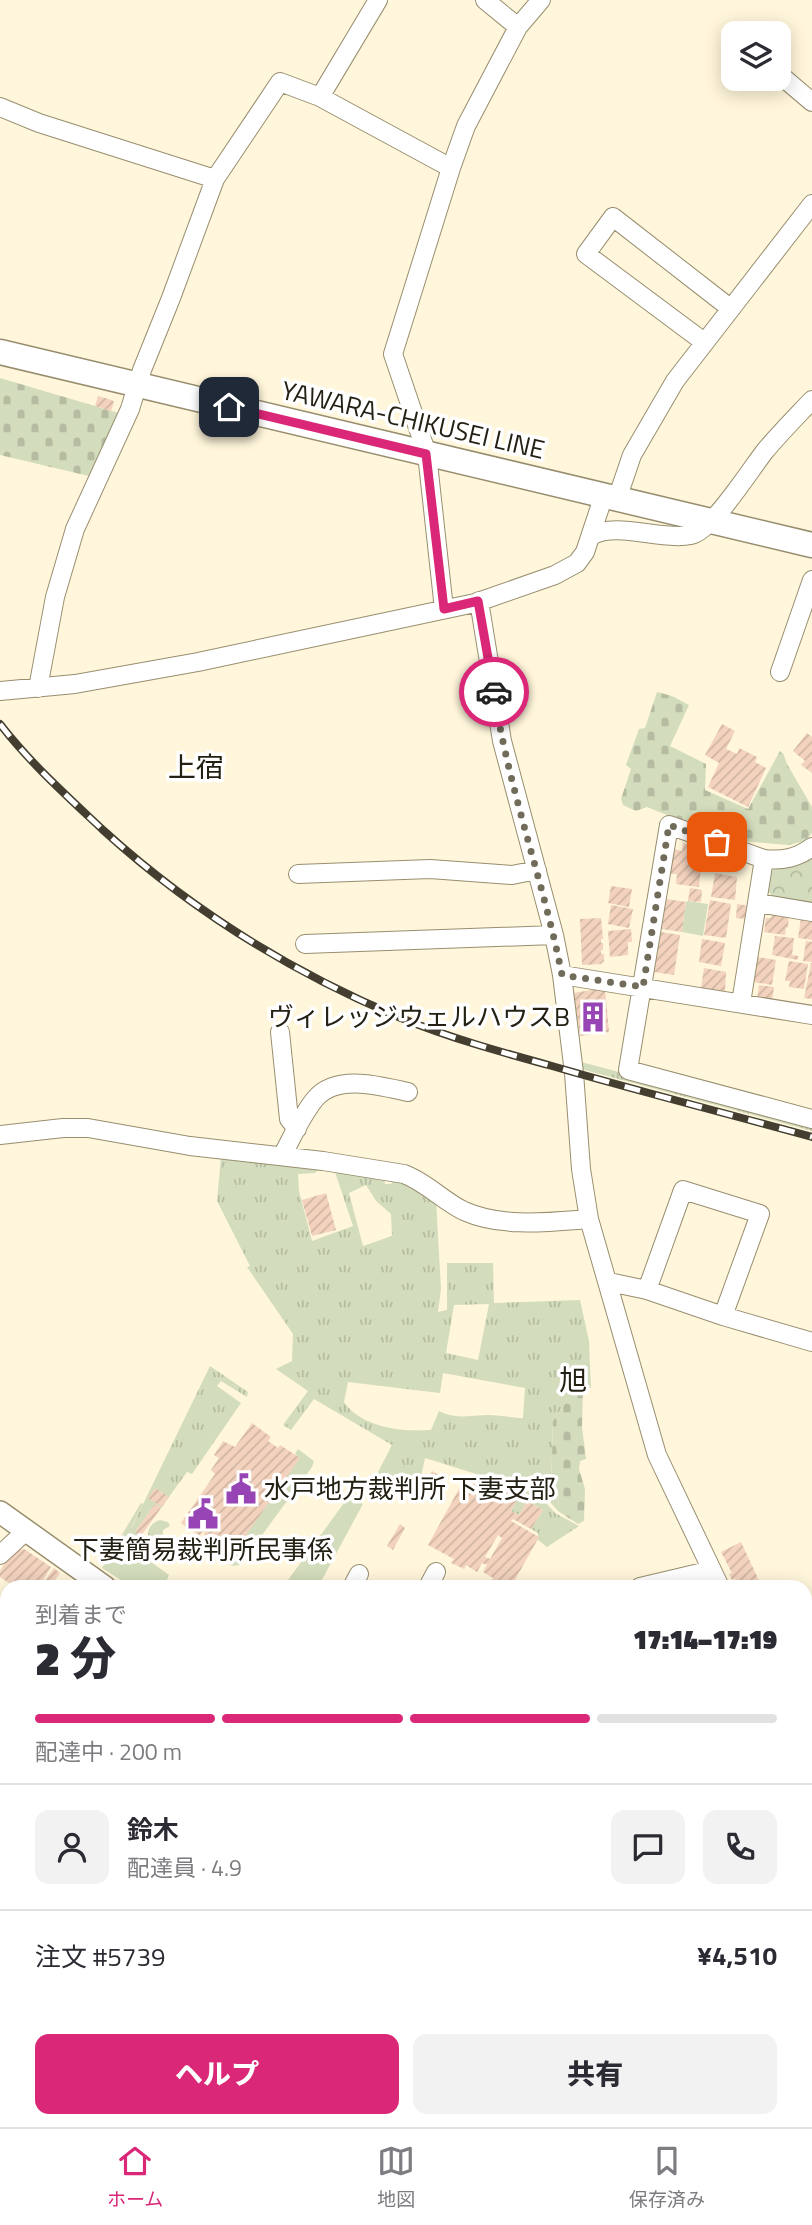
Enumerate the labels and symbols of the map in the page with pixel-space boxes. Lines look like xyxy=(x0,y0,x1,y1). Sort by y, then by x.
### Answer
street label: YAWARA-CHIKUSEI LINE xyxy=(278,370,549,469)
pin xyxy=(199,377,259,437)
courier xyxy=(459,657,529,727)
district label: 上宿 xyxy=(168,745,224,788)
pin xyxy=(687,812,747,872)
place label: ヴィレッジウェルハウスB xyxy=(268,997,570,1036)
building icon: ヴィレッジウェルハウスB xyxy=(576,1000,610,1034)
district label: 旭 xyxy=(559,1358,587,1401)
place label: 水戸地方裁判所 下妻支部 xyxy=(264,1469,556,1508)
public building icon: 水戸地方裁判所 下妻支部 xyxy=(224,1472,258,1506)
public building icon: 下妻簡易裁判所民事係 xyxy=(186,1497,220,1531)
place label: 下妻簡易裁判所民事係 xyxy=(73,1530,333,1569)

